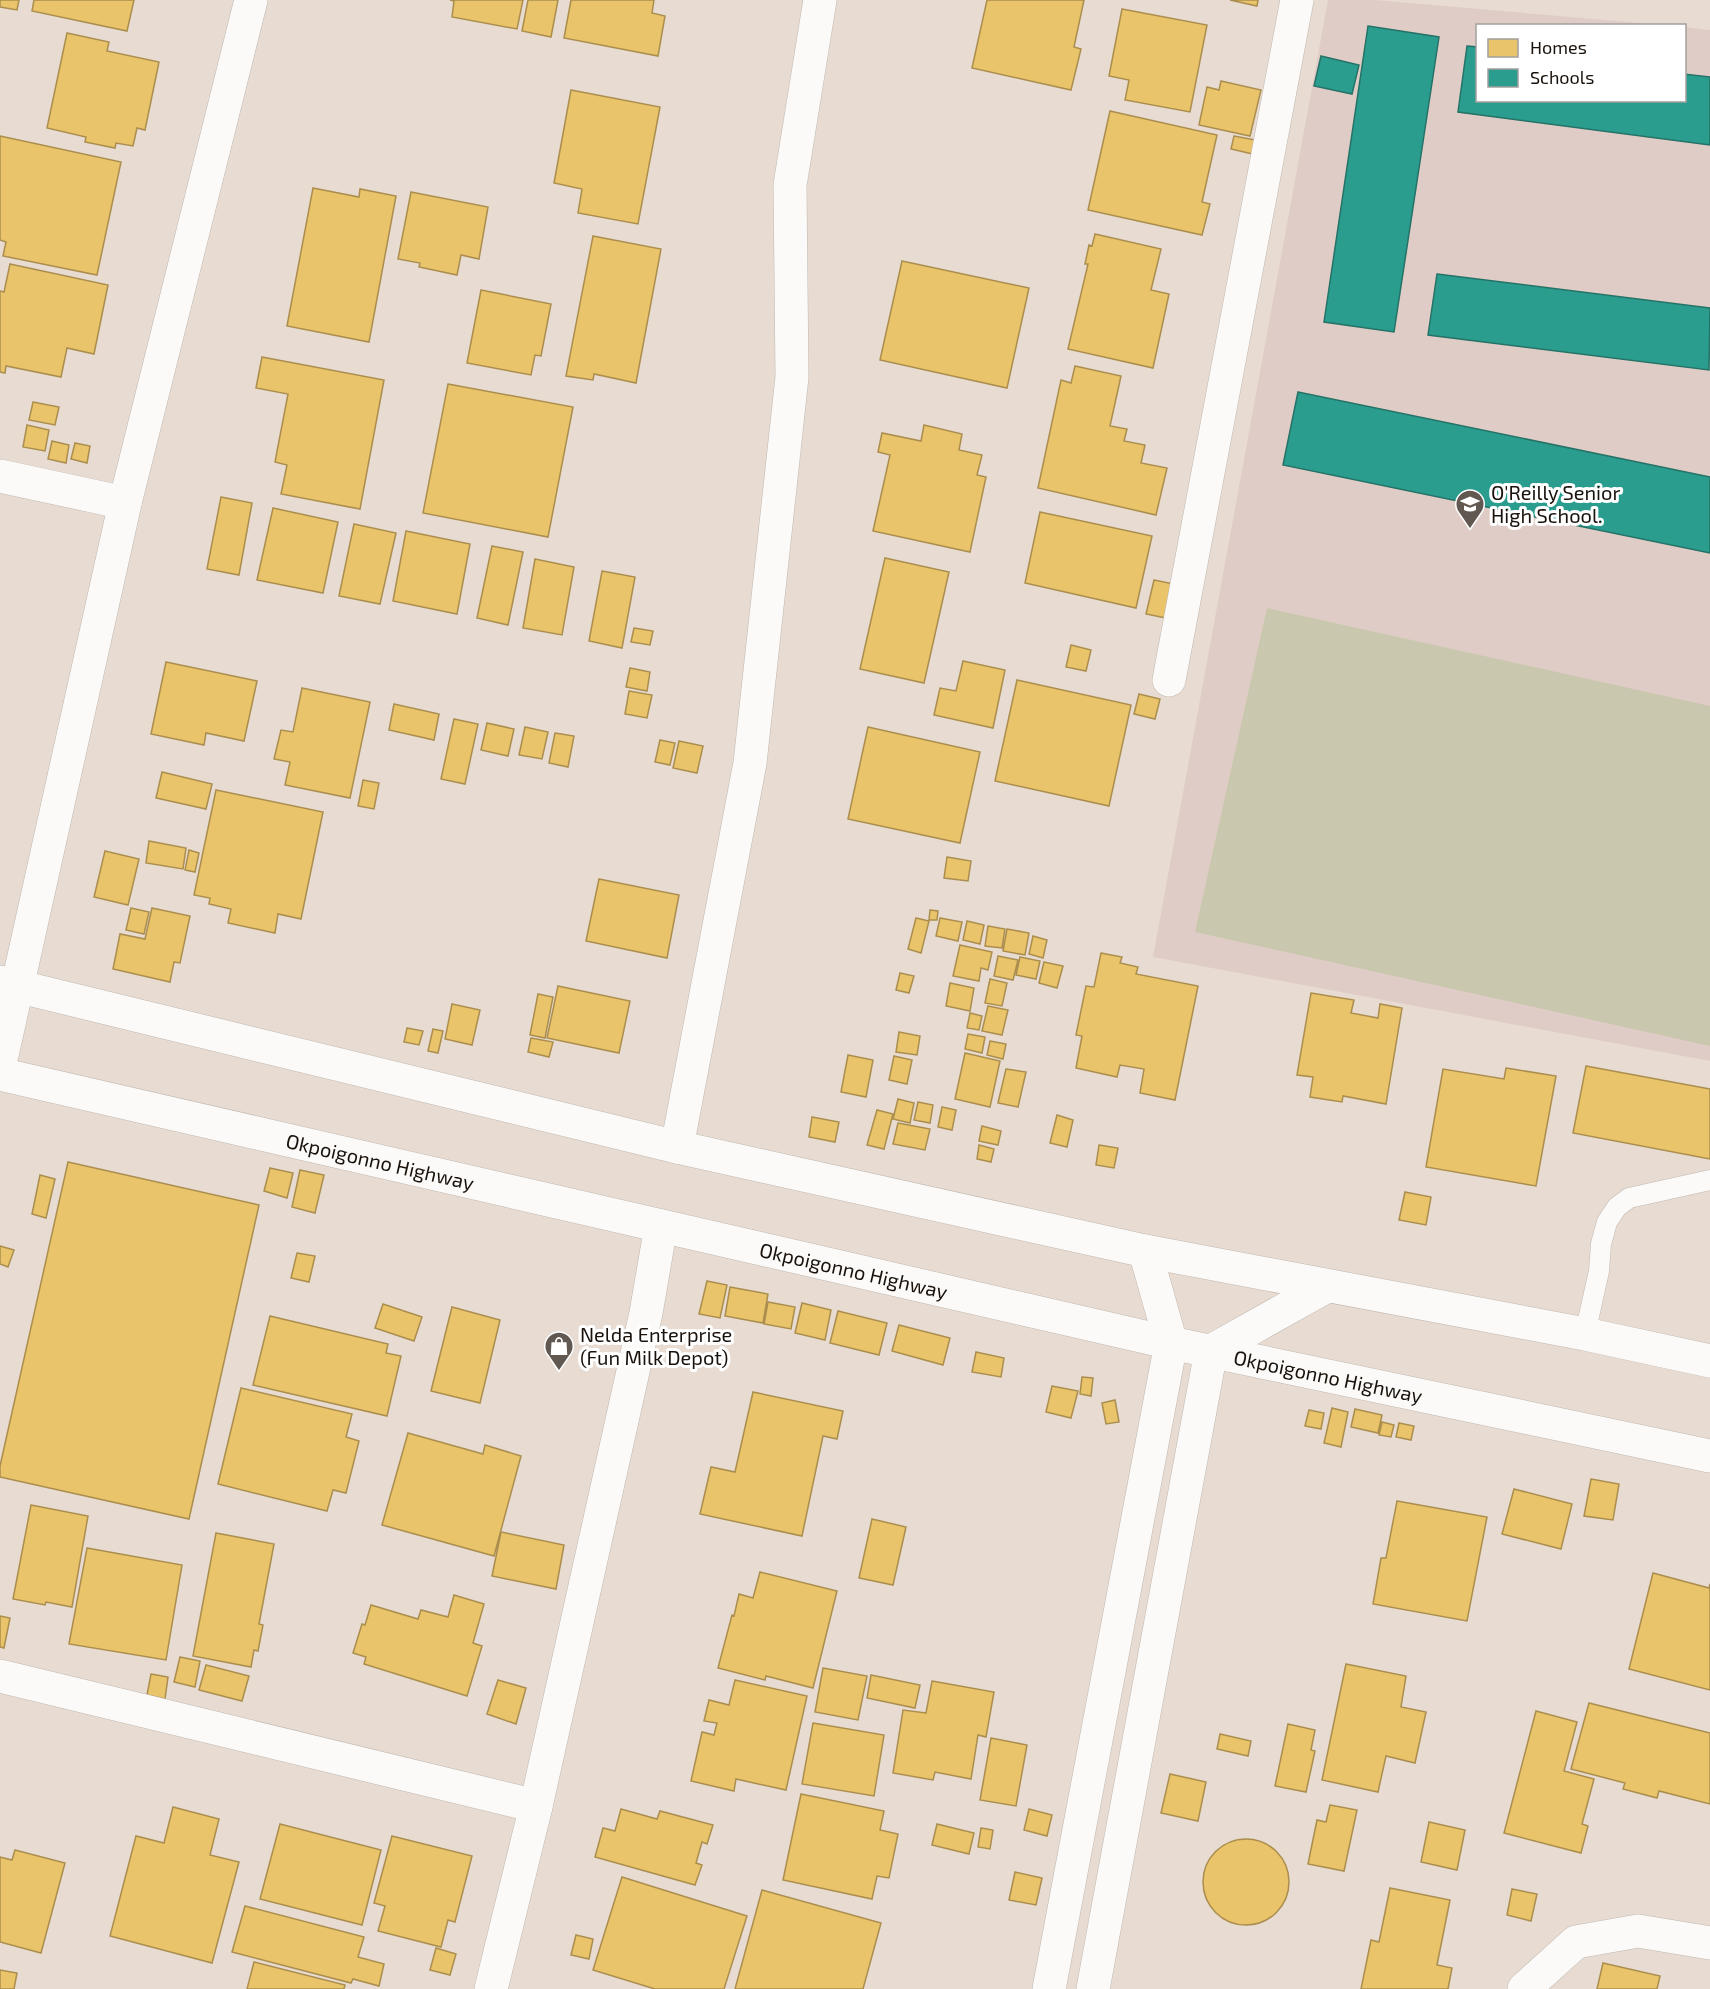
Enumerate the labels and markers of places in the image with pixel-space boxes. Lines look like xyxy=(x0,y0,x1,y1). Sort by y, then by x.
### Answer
place label: O'Reilly Senior High School. xyxy=(1491,480,1620,527)
school or university icon: O'Reilly Senior High School. xyxy=(1454,488,1486,530)
place label: Nelda Enterprise (Fun Milk Depot) xyxy=(580,1322,732,1369)
shop icon: Nelda Enterprise (Fun Milk Depot) xyxy=(543,1330,575,1372)

